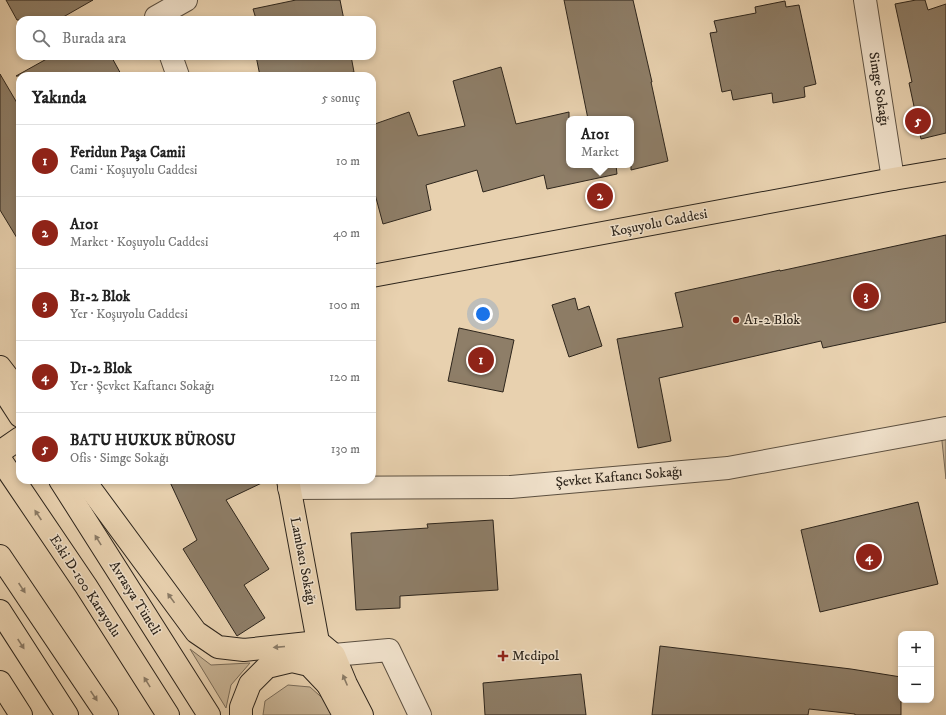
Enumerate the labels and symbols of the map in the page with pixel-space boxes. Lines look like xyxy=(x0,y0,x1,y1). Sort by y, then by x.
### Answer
street label: Simge Sokağı xyxy=(864,51,894,128)
pin: 5 xyxy=(905,106,931,136)
pin: 2 xyxy=(587,181,613,211)
street label: Koşuyolu Caddesi xyxy=(609,205,709,241)
pin: 3 xyxy=(853,281,879,311)
your location xyxy=(473,304,493,324)
place label: A1-2 Blok xyxy=(744,311,800,329)
marker: A1-2 Blok xyxy=(731,315,741,325)
pin: 1 xyxy=(468,345,494,375)
street label: Şevket Kaftancı Sokağı xyxy=(555,462,684,492)
one-way arrow xyxy=(34,509,42,520)
street label: Lambacı Sokağı xyxy=(286,516,320,607)
street label: Eski D-100 Karayolu xyxy=(45,531,125,641)
one-way arrow xyxy=(95,534,102,546)
pin: 4 xyxy=(856,542,882,572)
street label: Avrasya Tüneli xyxy=(105,558,165,639)
one-way arrow xyxy=(18,583,26,593)
one-way arrow xyxy=(167,593,175,604)
one-way arrow xyxy=(17,639,25,649)
one-way arrow xyxy=(273,644,285,650)
place label: Medipol xyxy=(512,647,560,665)
marker: Medipol xyxy=(497,650,509,662)
one-way arrow xyxy=(341,674,347,686)
one-way arrow xyxy=(143,677,151,687)
one-way arrow xyxy=(90,691,98,701)

